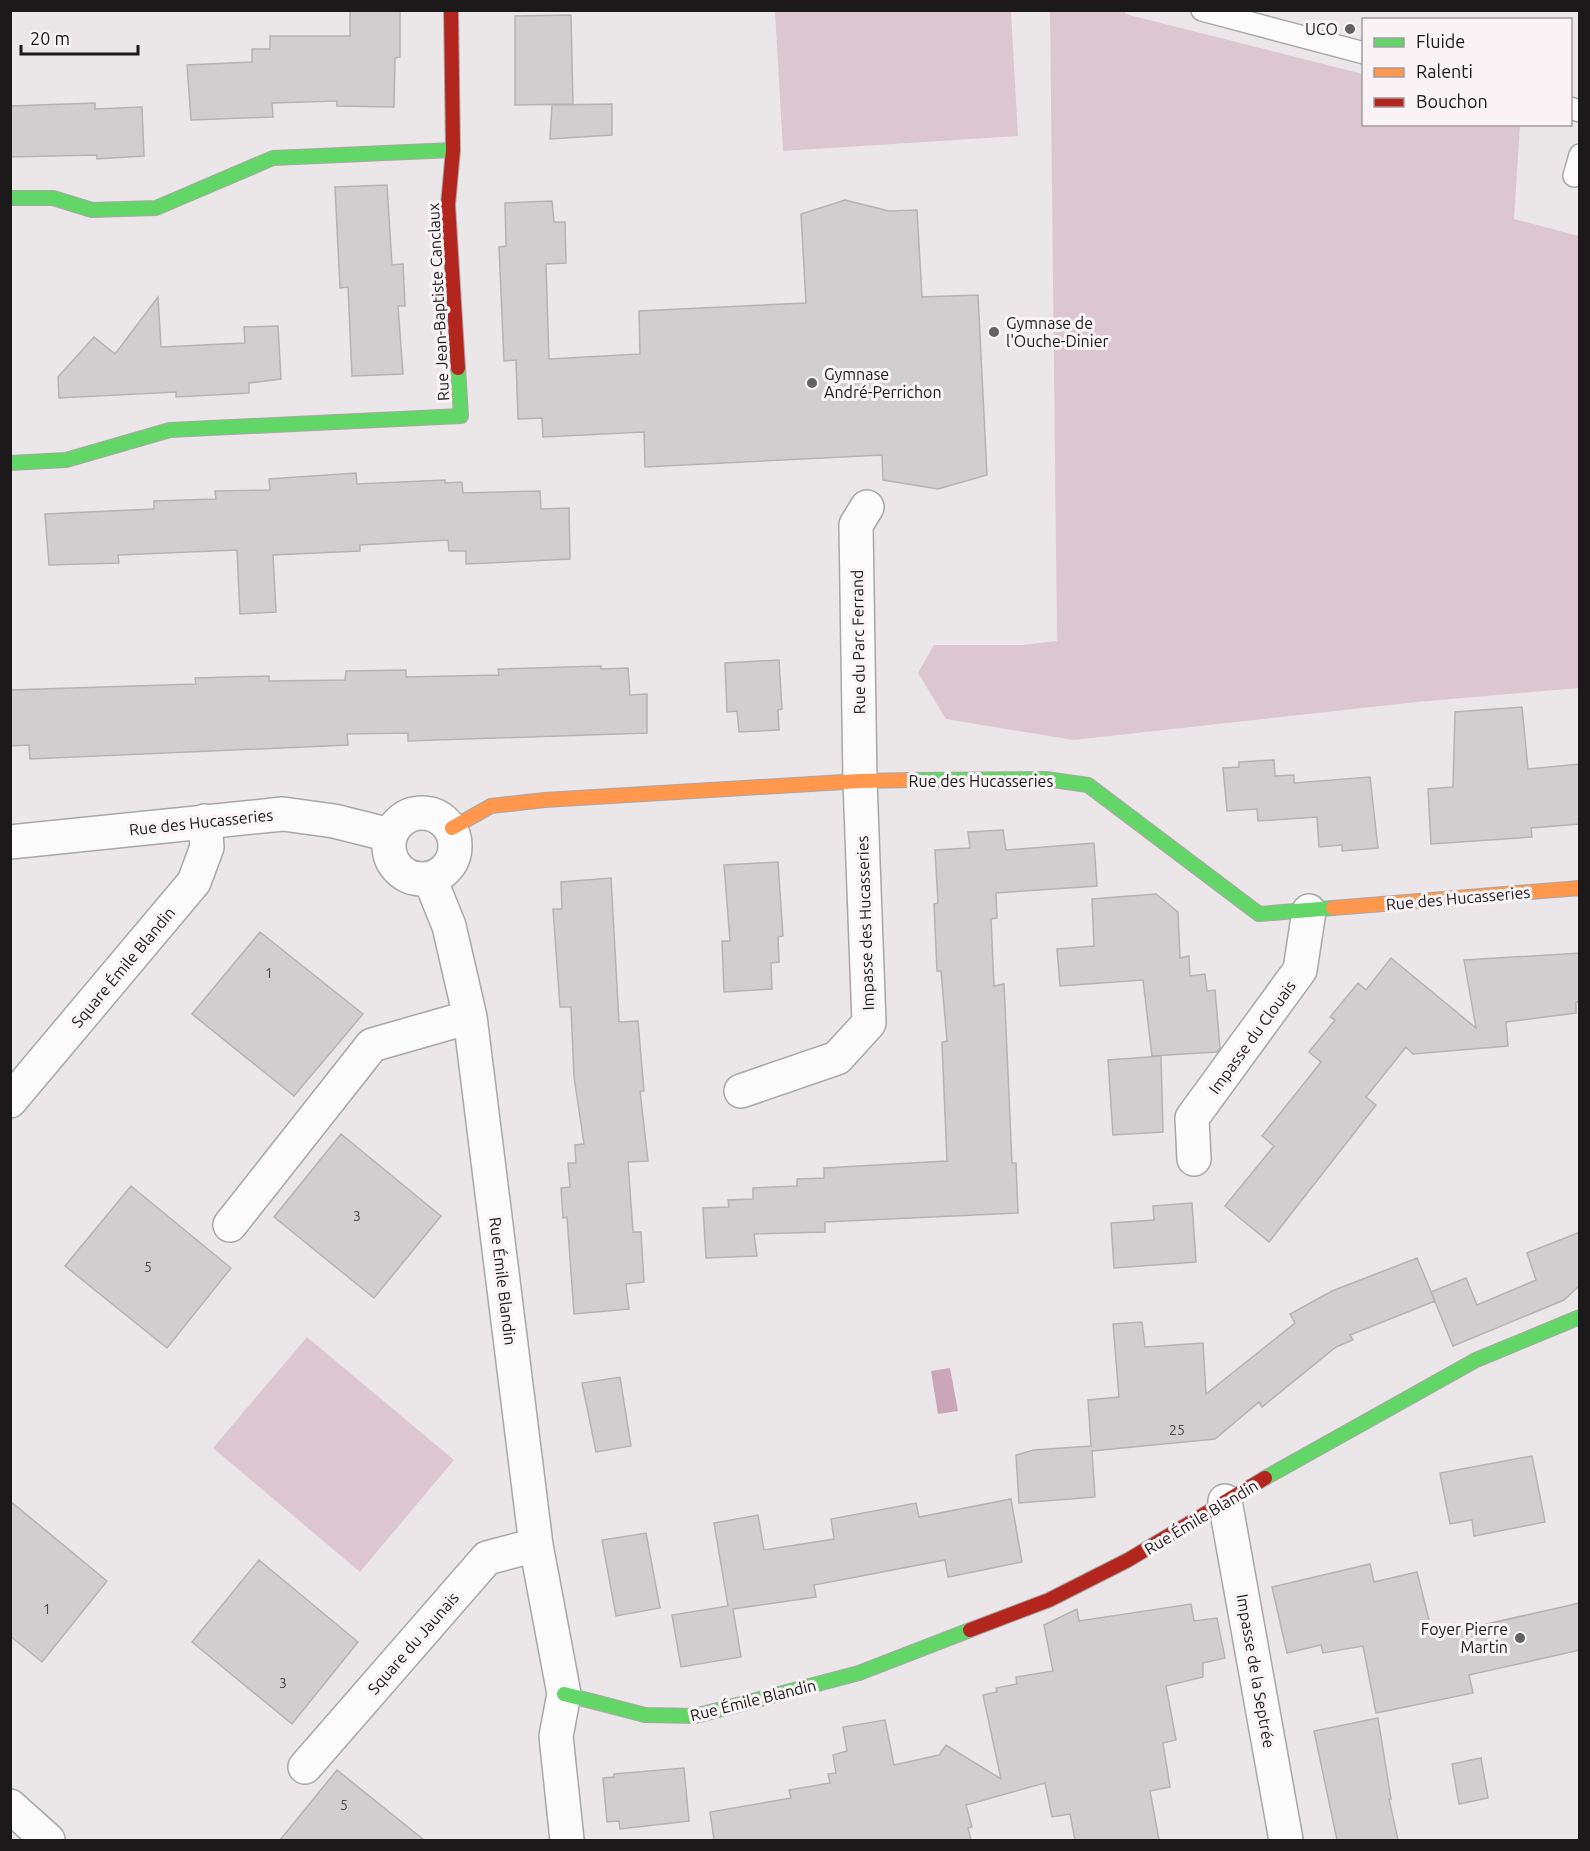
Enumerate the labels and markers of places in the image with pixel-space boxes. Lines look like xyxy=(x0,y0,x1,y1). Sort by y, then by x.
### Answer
place label: UCO xyxy=(1305,20,1338,38)
marker: UCO xyxy=(1343,22,1357,36)
place label: Gymnase de l'Ouche-Dinier xyxy=(1006,314,1109,350)
marker: Gymnase de l'Ouche-Dinier xyxy=(987,325,1001,339)
place label: Gymnase André-Perrichon xyxy=(824,365,942,401)
marker: Gymnase André-Perrichon xyxy=(805,376,819,390)
place label: Foyer Pierre Martin xyxy=(1421,1620,1508,1656)
marker: Foyer Pierre Martin xyxy=(1513,1631,1527,1645)

